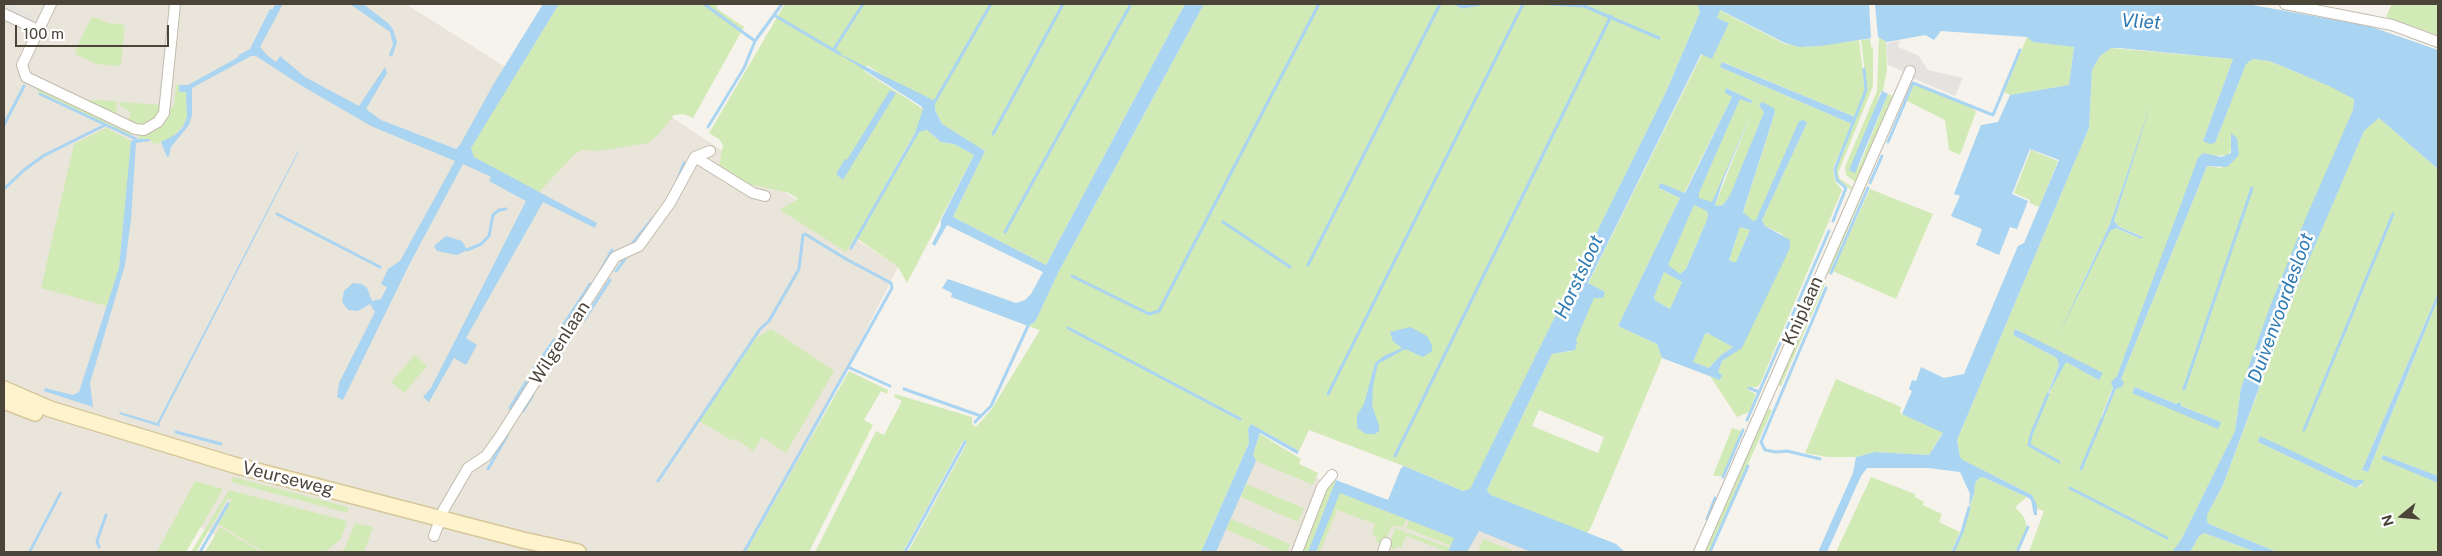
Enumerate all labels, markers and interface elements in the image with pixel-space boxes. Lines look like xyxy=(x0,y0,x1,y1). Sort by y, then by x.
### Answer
water label: Vliet xyxy=(2121,10,2161,34)
scale bar xyxy=(18,15,171,47)
text: 100 m xyxy=(23,25,64,42)
water label: Duivenvoordesloot xyxy=(2243,230,2319,386)
water label: Horstsloot xyxy=(1550,232,1608,322)
street label: Kniplaan xyxy=(1778,273,1828,349)
street label: Wilgenlaan xyxy=(525,297,595,389)
street label: Veurseweg xyxy=(240,457,336,501)
north arrow xyxy=(2377,491,2427,541)
text: N xyxy=(2378,513,2397,528)

